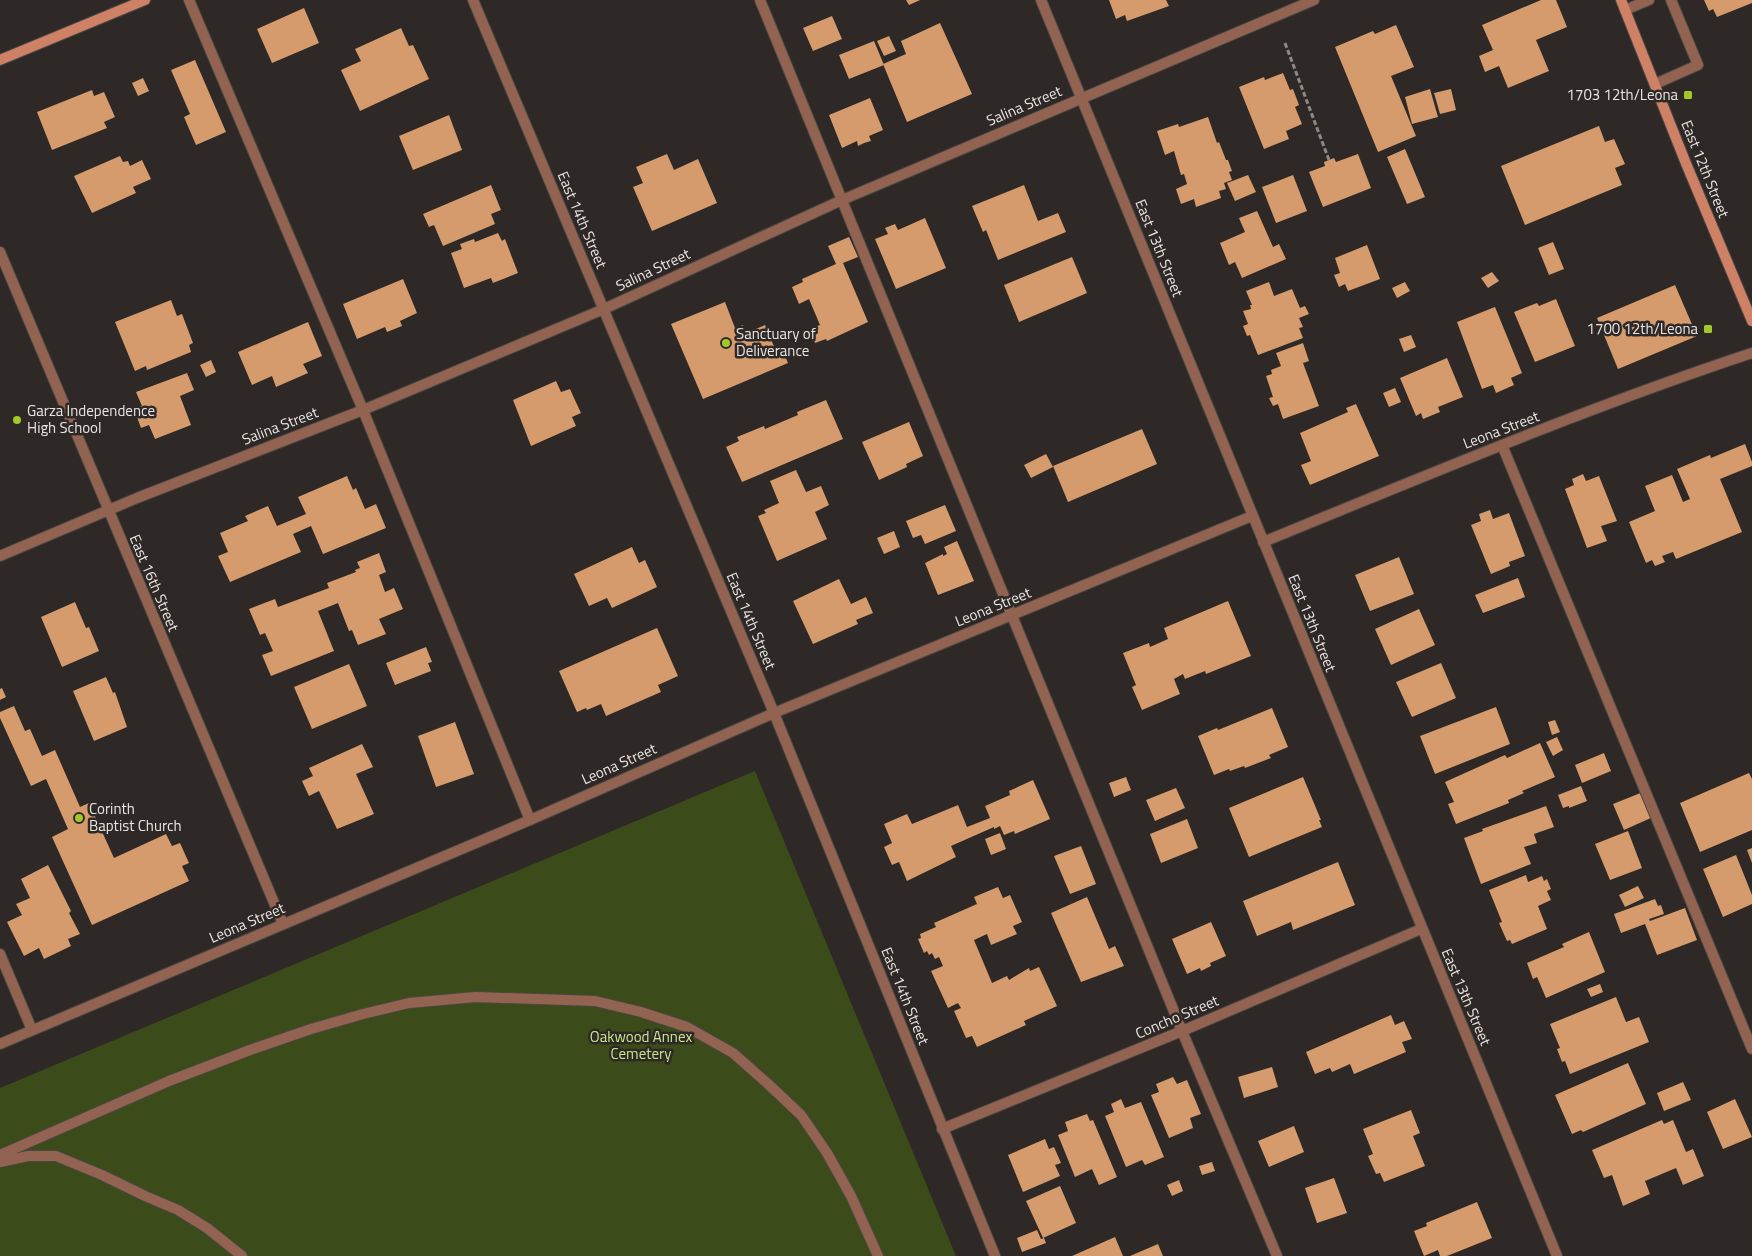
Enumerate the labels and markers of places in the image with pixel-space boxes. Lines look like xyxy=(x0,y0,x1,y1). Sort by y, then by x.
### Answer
place label: 1703 12th/Leona xyxy=(1567,83,1678,106)
marker: 1703 12th/Leona xyxy=(1682,89,1694,101)
place label: 1700 12th/Leona xyxy=(1587,317,1698,340)
place label: Sanctuary of Deliverance xyxy=(736,322,816,362)
marker: 1700 12th/Leona xyxy=(1702,323,1714,335)
marker: Sanctuary of Deliverance xyxy=(720,337,732,349)
place label: Garza Independence High School xyxy=(27,399,155,439)
marker: Garza Independence High School xyxy=(11,414,23,426)
place label: Corinth Baptist Church xyxy=(89,797,182,837)
marker: Corinth Baptist Church xyxy=(73,812,85,824)

